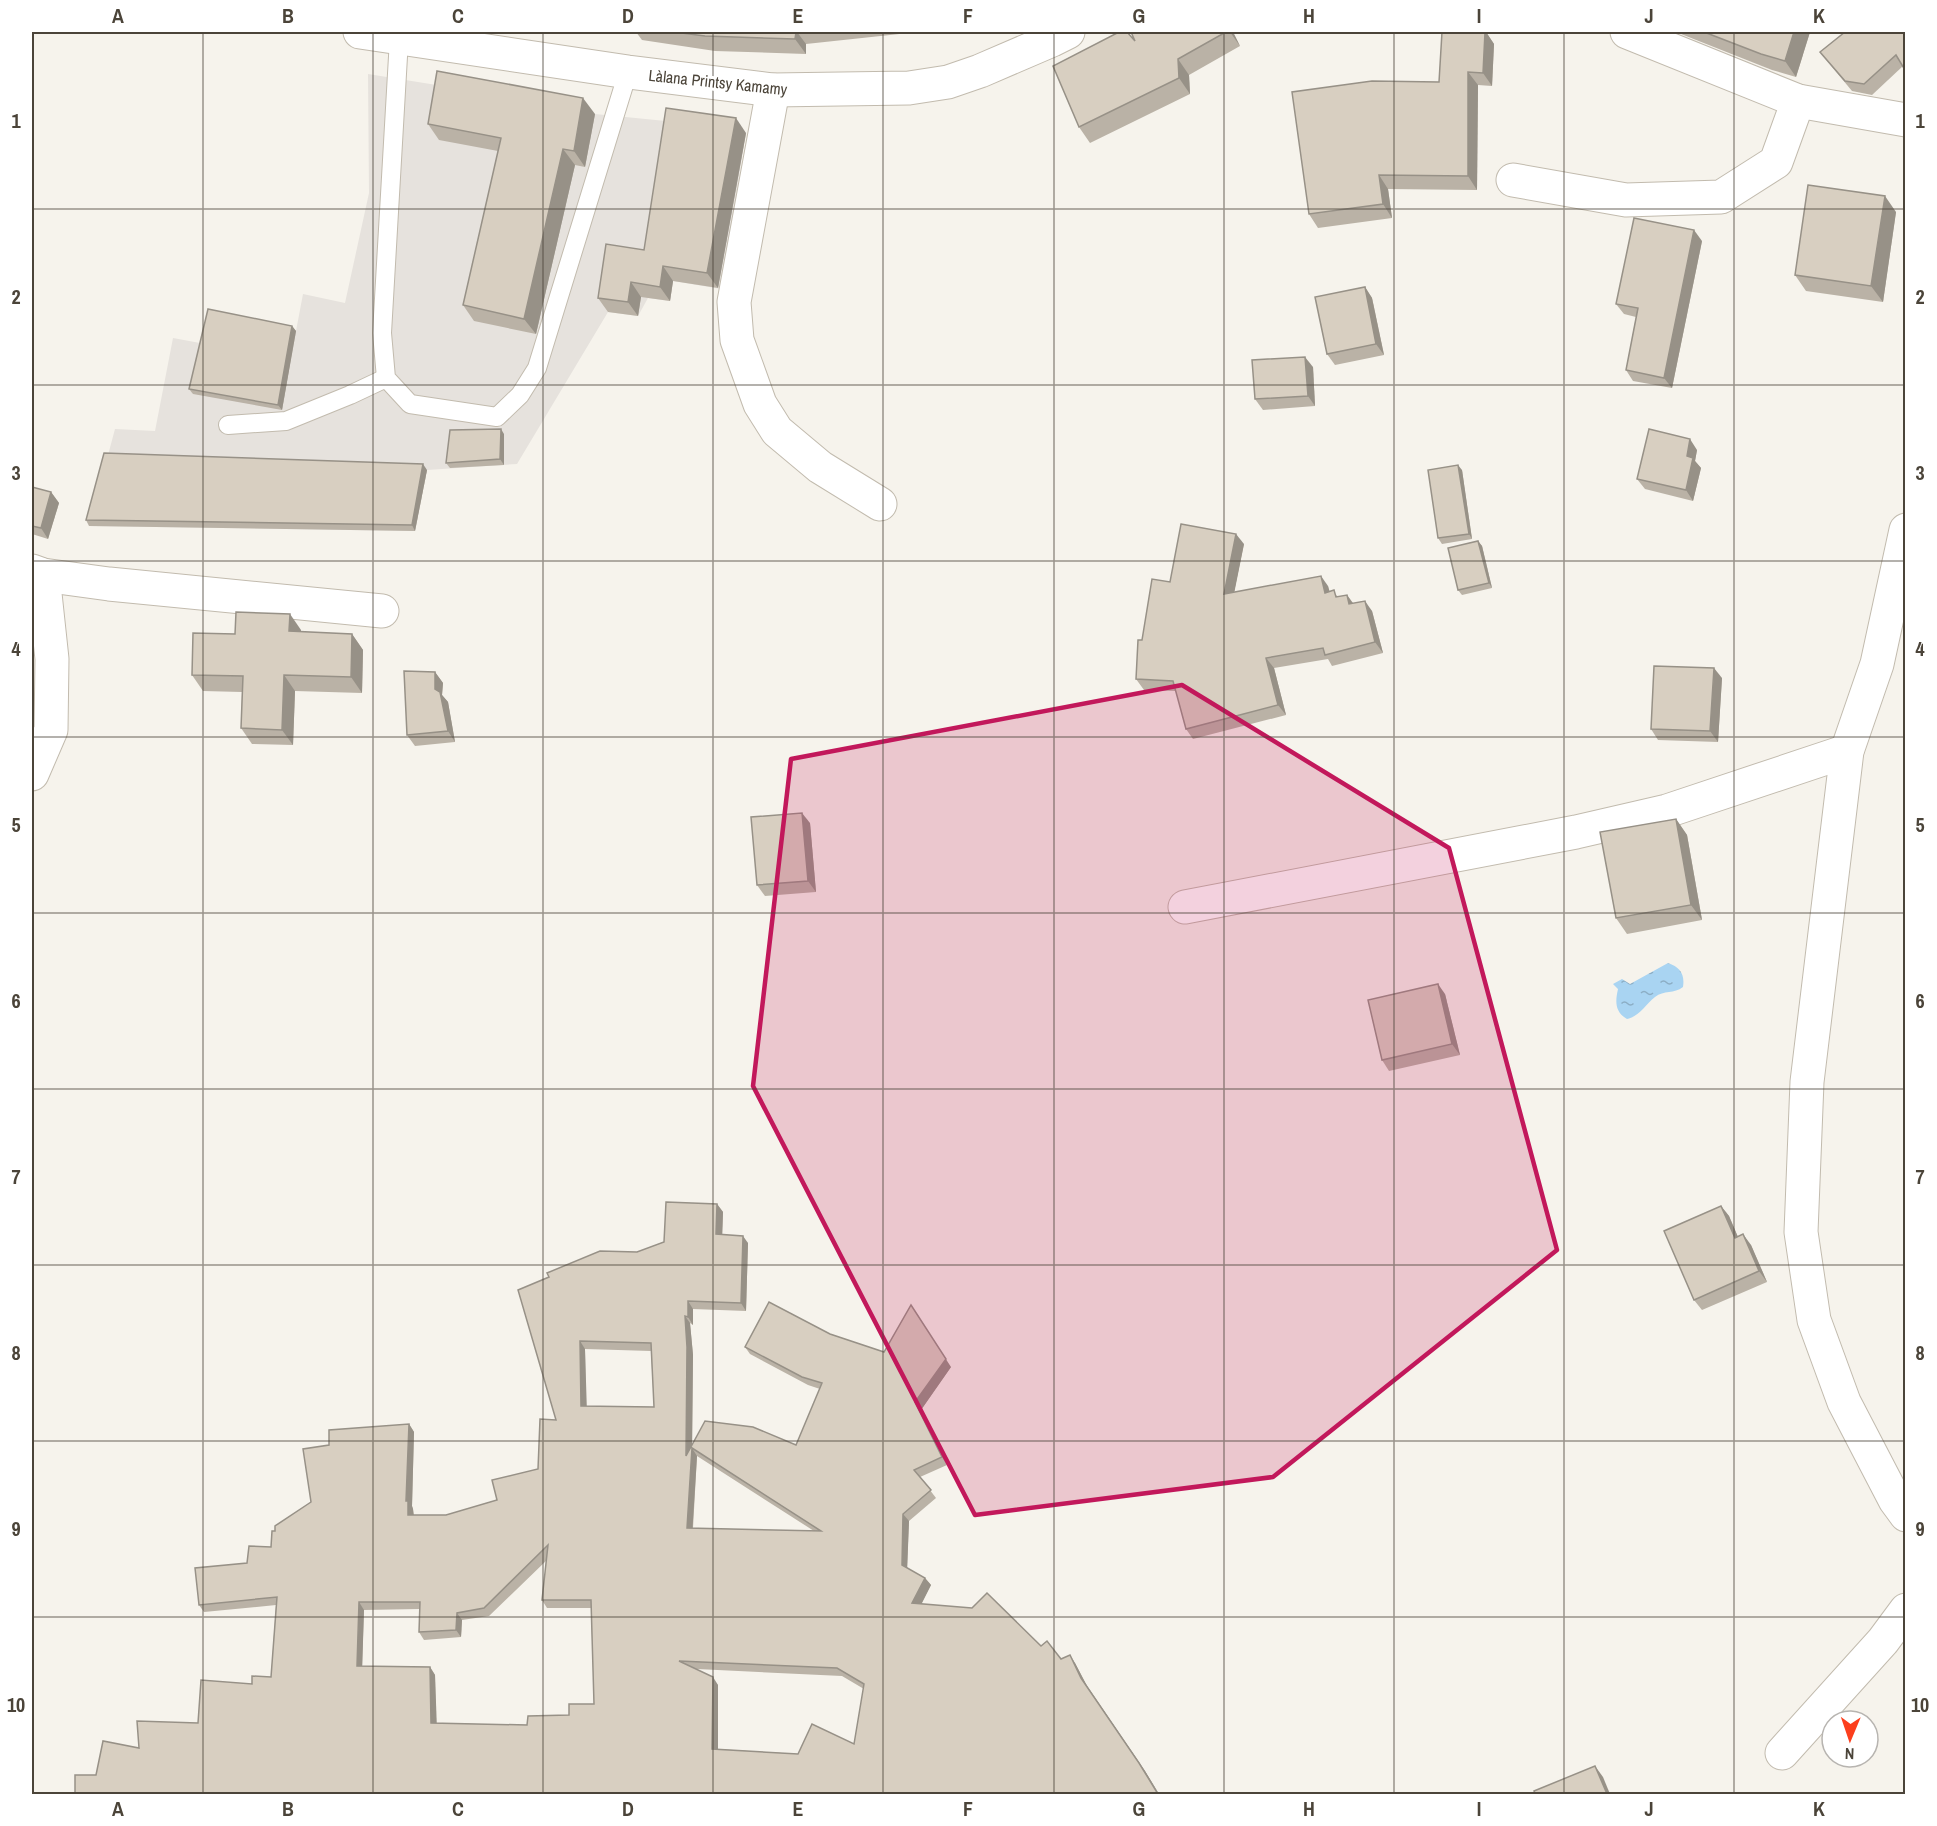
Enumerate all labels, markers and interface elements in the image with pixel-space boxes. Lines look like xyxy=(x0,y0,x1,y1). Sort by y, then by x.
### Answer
text: A xyxy=(112,2,124,29)
text: B xyxy=(282,2,294,29)
text: C xyxy=(452,2,464,29)
text: D xyxy=(622,2,634,29)
text: E xyxy=(793,2,804,29)
text: F xyxy=(963,2,973,29)
text: G xyxy=(1133,2,1145,29)
text: H xyxy=(1303,2,1315,29)
text: I xyxy=(1477,2,1481,29)
text: J xyxy=(1644,2,1654,29)
text: K xyxy=(1813,2,1825,29)
street label: Làlana Printsy Kamamy xyxy=(648,64,789,100)
text: 1 xyxy=(11,107,21,134)
text: 1 xyxy=(1915,107,1925,134)
text: 2 xyxy=(11,283,21,310)
text: 2 xyxy=(1915,283,1925,310)
text: 3 xyxy=(11,459,21,486)
text: 3 xyxy=(1915,459,1925,486)
text: 4 xyxy=(11,635,21,662)
text: 4 xyxy=(1915,635,1925,662)
text: 5 xyxy=(11,811,21,838)
text: 5 xyxy=(1915,811,1925,838)
text: 6 xyxy=(11,987,21,1014)
text: 6 xyxy=(1915,987,1925,1014)
text: 7 xyxy=(11,1163,21,1190)
text: 7 xyxy=(1915,1163,1925,1190)
text: 8 xyxy=(11,1339,21,1366)
text: 8 xyxy=(1915,1339,1925,1366)
text: 9 xyxy=(11,1515,21,1542)
text: 9 xyxy=(1915,1515,1925,1542)
text: 10 xyxy=(7,1691,25,1718)
text: 10 xyxy=(1911,1691,1929,1718)
north arrow xyxy=(1820,1709,1880,1769)
text: N xyxy=(1844,1743,1855,1765)
text: A xyxy=(112,1795,124,1822)
text: B xyxy=(282,1795,294,1822)
text: C xyxy=(452,1795,464,1822)
text: D xyxy=(622,1795,634,1822)
text: E xyxy=(793,1795,804,1822)
text: F xyxy=(963,1795,973,1822)
text: G xyxy=(1133,1795,1145,1822)
text: H xyxy=(1303,1795,1315,1822)
text: I xyxy=(1477,1795,1481,1822)
text: J xyxy=(1644,1795,1654,1822)
text: K xyxy=(1813,1795,1825,1822)

